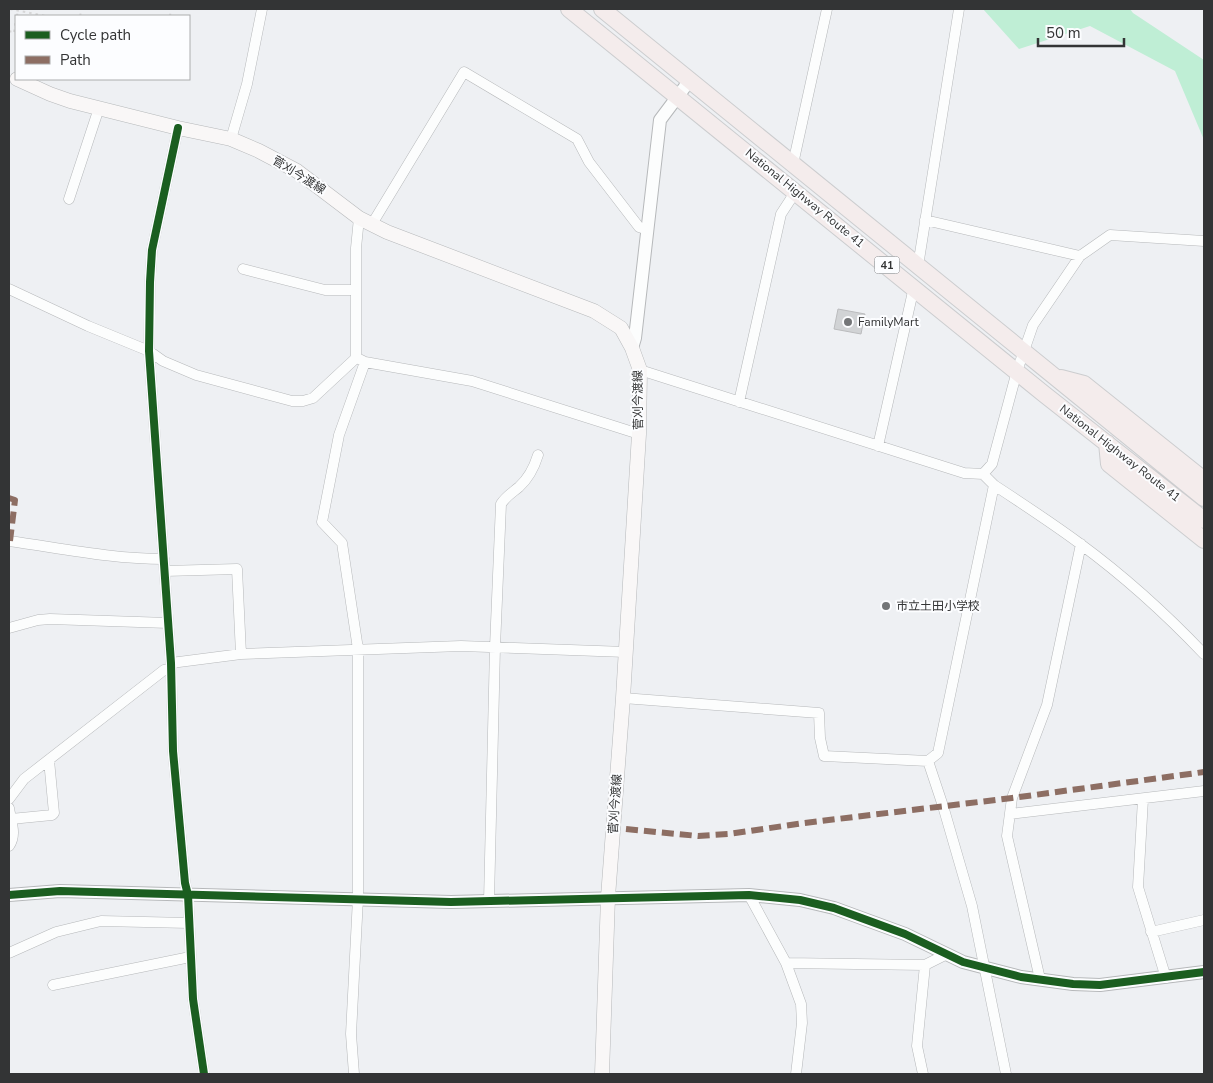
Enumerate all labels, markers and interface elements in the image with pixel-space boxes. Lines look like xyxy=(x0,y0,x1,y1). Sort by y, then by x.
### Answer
legend xyxy=(15,15,190,80)
scale bar xyxy=(1038,15,1124,47)
text: 50 m xyxy=(1046,23,1081,43)
text: Cycle path xyxy=(60,25,131,45)
text: Path xyxy=(60,50,91,70)
street label: National Highway Route 41 xyxy=(742,145,868,251)
street label: 菅刈今渡線 xyxy=(269,152,329,198)
road number: 41 xyxy=(874,256,900,274)
place label: FamilyMart xyxy=(858,314,920,330)
marker: FamilyMart xyxy=(842,316,854,328)
street label: 菅刈今渡線 xyxy=(629,370,647,430)
street label: National Highway Route 41 xyxy=(1056,401,1184,505)
place label: 市立土田小学校 xyxy=(896,598,980,614)
marker: 市立土田小学校 xyxy=(880,600,892,612)
street label: 菅刈今渡線 xyxy=(605,774,625,834)

